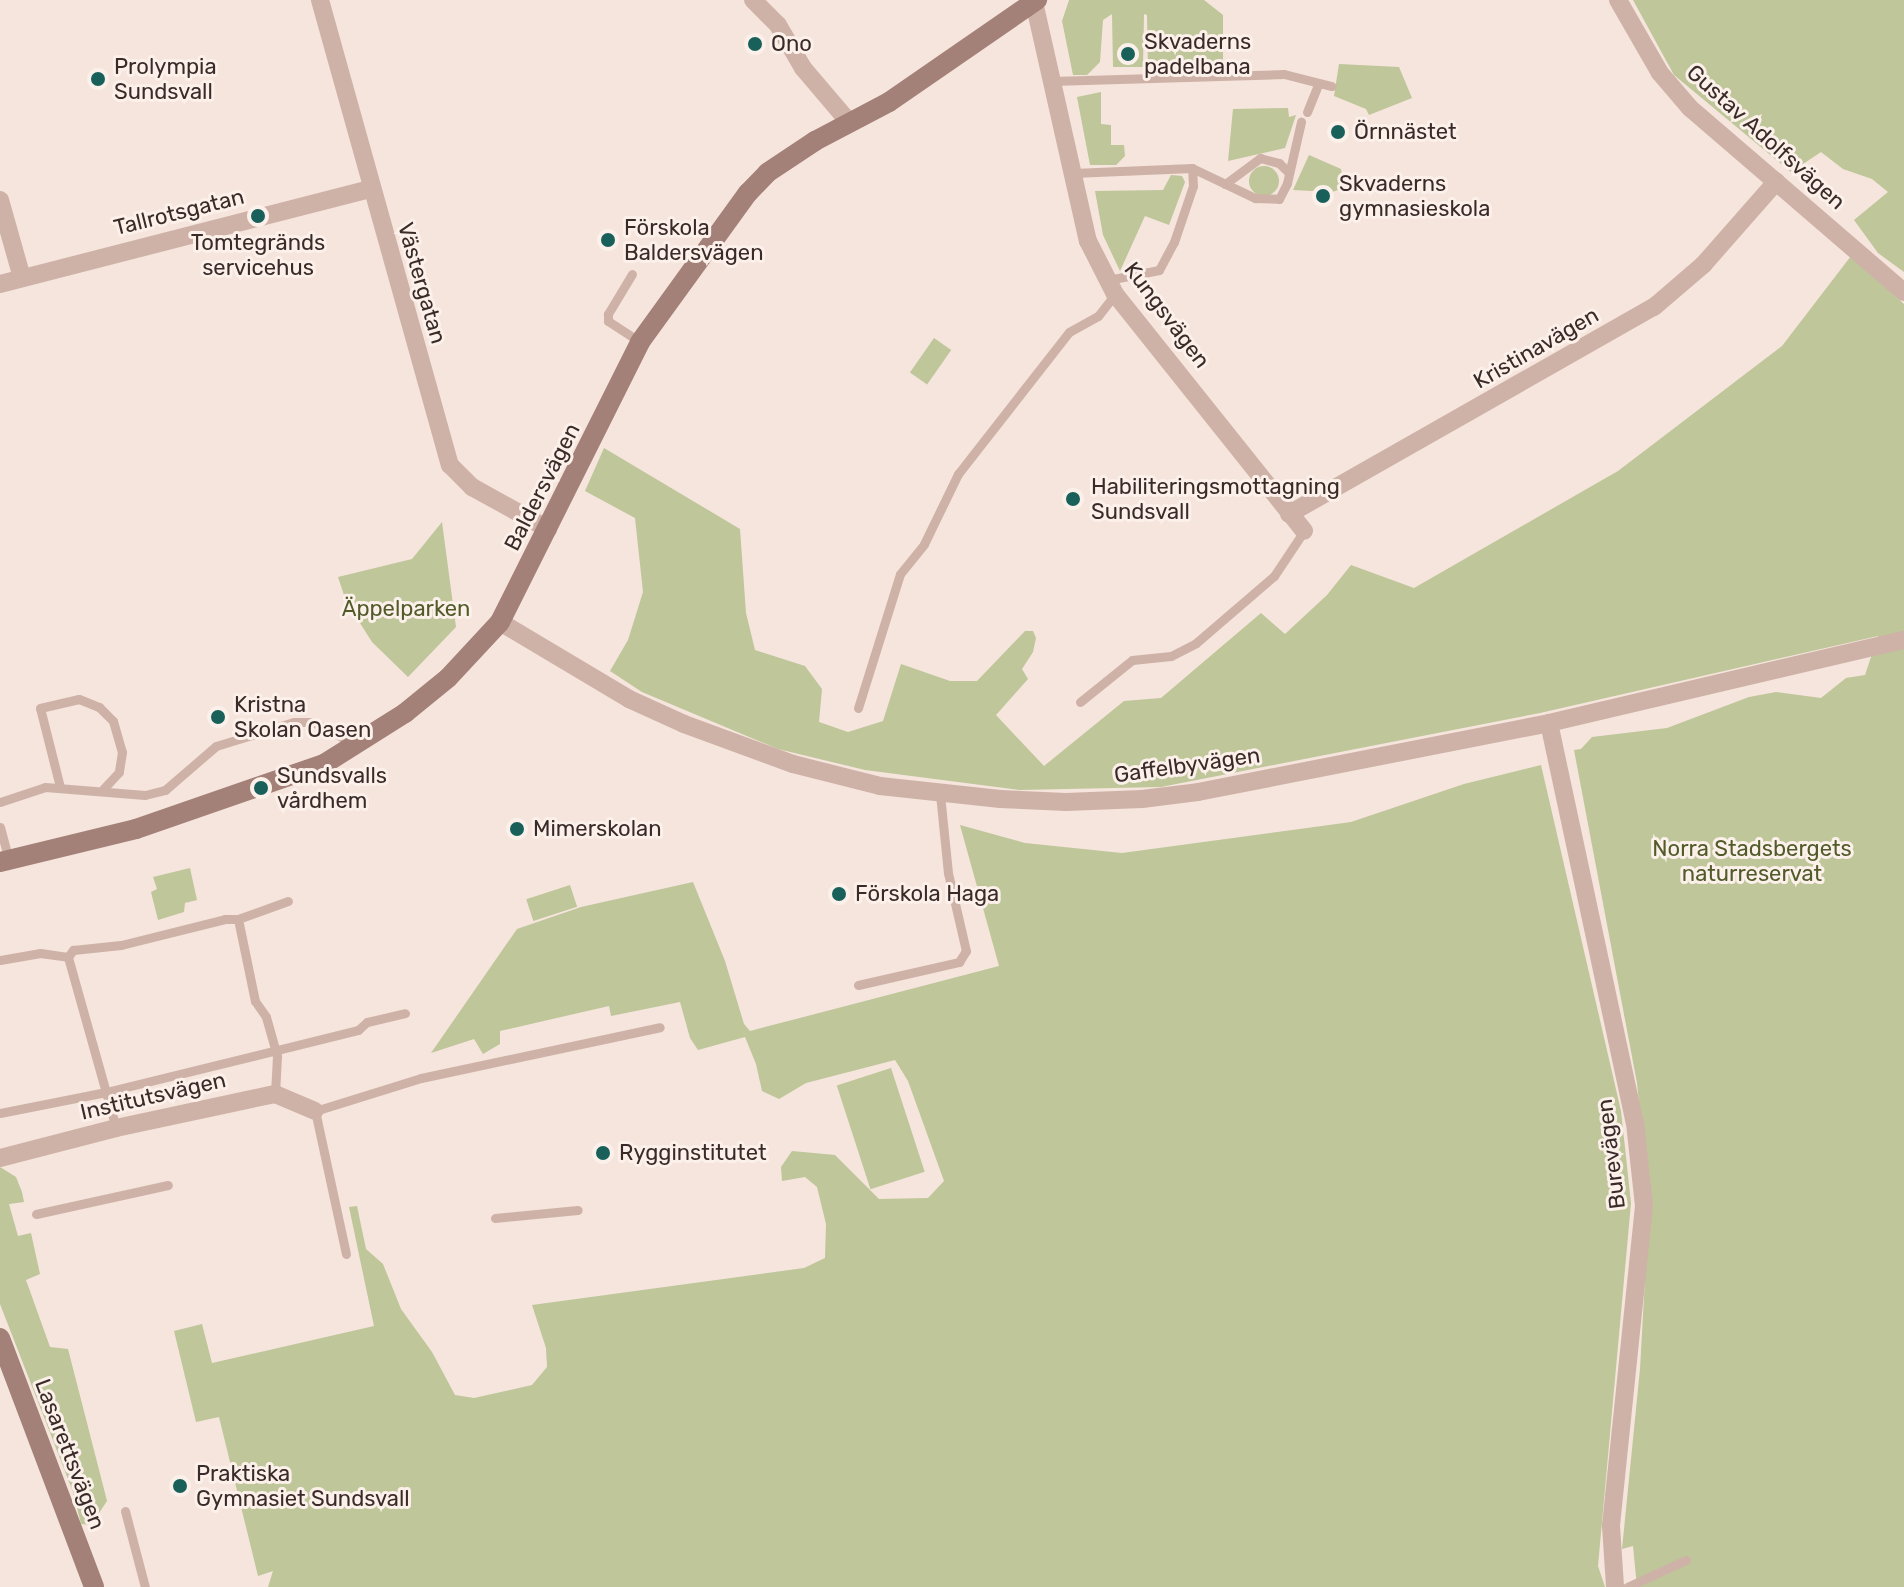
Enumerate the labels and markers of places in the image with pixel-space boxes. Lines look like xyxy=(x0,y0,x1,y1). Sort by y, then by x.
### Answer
place label: Skvaderns padelbana xyxy=(1144,28,1251,80)
place label: Ono xyxy=(771,31,812,57)
marker: Ono xyxy=(746,35,764,53)
marker: Skvaderns padelbana xyxy=(1119,45,1137,63)
place label: Prolympia Sundsvall xyxy=(114,53,217,104)
marker: Prolympia Sundsvall xyxy=(89,70,107,88)
place label: Örnnästet xyxy=(1354,119,1457,145)
marker: Örnnästet xyxy=(1329,123,1347,141)
place label: Skvaderns gymnasieskola xyxy=(1339,170,1490,222)
marker: Skvaderns gymnasieskola xyxy=(1314,187,1332,205)
marker: Tomtegränds servicehus xyxy=(249,207,267,225)
place label: Förskola Baldersvägen xyxy=(624,214,763,266)
place label: Tomtegränds servicehus xyxy=(191,229,325,280)
marker: Förskola Baldersvägen xyxy=(599,231,617,249)
place label: Habiliteringsmottagning Sundsvall xyxy=(1091,473,1340,524)
marker: Habiliteringsmottagning Sundsvall xyxy=(1062,488,1084,510)
place label: Kristna Skolan Oasen xyxy=(234,691,371,742)
marker: Kristna Skolan Oasen xyxy=(209,708,227,726)
place label: Sundsvalls vårdhem xyxy=(277,762,387,814)
marker: Sundsvalls vårdhem xyxy=(252,779,270,797)
place label: Mimerskolan xyxy=(533,816,662,842)
marker: Mimerskolan xyxy=(508,820,526,838)
place label: Förskola Haga xyxy=(855,881,999,907)
marker: Förskola Haga xyxy=(830,885,848,903)
place label: Rygginstitutet xyxy=(619,1140,767,1166)
marker: Rygginstitutet xyxy=(594,1144,612,1162)
place label: Praktiska Gymnasiet Sundsvall xyxy=(196,1460,410,1512)
marker: Praktiska Gymnasiet Sundsvall xyxy=(171,1477,189,1495)

